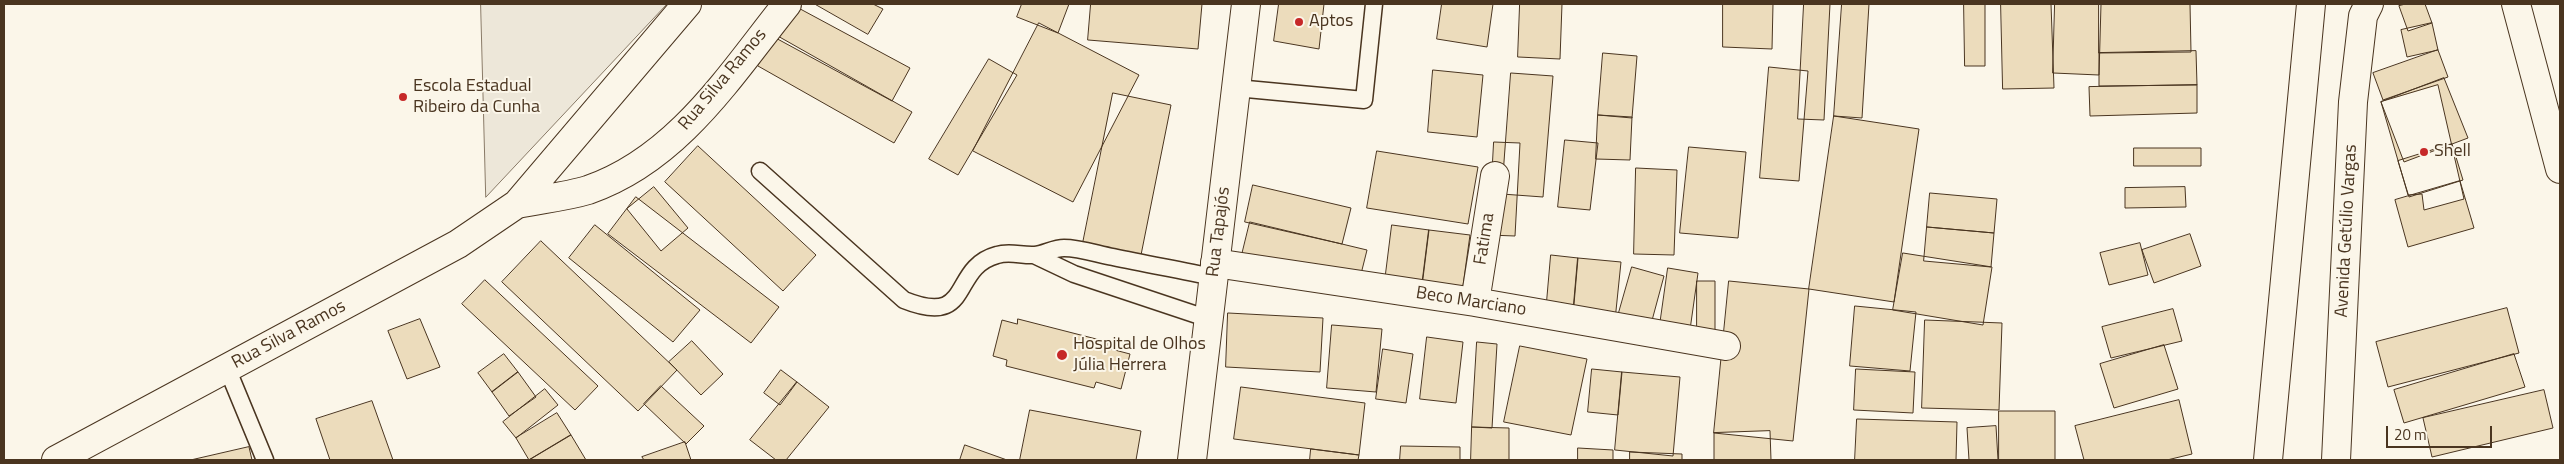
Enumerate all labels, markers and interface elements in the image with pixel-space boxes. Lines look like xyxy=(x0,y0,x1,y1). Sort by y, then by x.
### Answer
place label: Aptos xyxy=(1309,11,1353,33)
marker: Aptos xyxy=(1293,16,1305,28)
street label: Rua Silva Ramos xyxy=(674,25,772,135)
place label: Escola Estadual Ribeiro da Cunha xyxy=(413,76,540,118)
marker: Escola Estadual Ribeiro da Cunha xyxy=(397,91,409,103)
place label: Shell xyxy=(2434,141,2471,163)
street label: Avenida Getúlio Vargas xyxy=(2332,144,2362,318)
marker: Shell xyxy=(2418,146,2430,158)
street label: Rua Tapajós xyxy=(1203,186,1235,278)
street label: Fatima xyxy=(1470,212,1500,266)
street label: Beco Marciano xyxy=(1414,283,1528,321)
street label: Rua Silva Ramos xyxy=(228,296,350,374)
place label: Hospital de Olhos Júlia Herrera xyxy=(1073,334,1206,376)
marker: Hospital de Olhos Júlia Herrera xyxy=(1055,348,1069,362)
scale bar xyxy=(2389,416,2495,448)
text: 20 m xyxy=(2394,423,2427,446)

